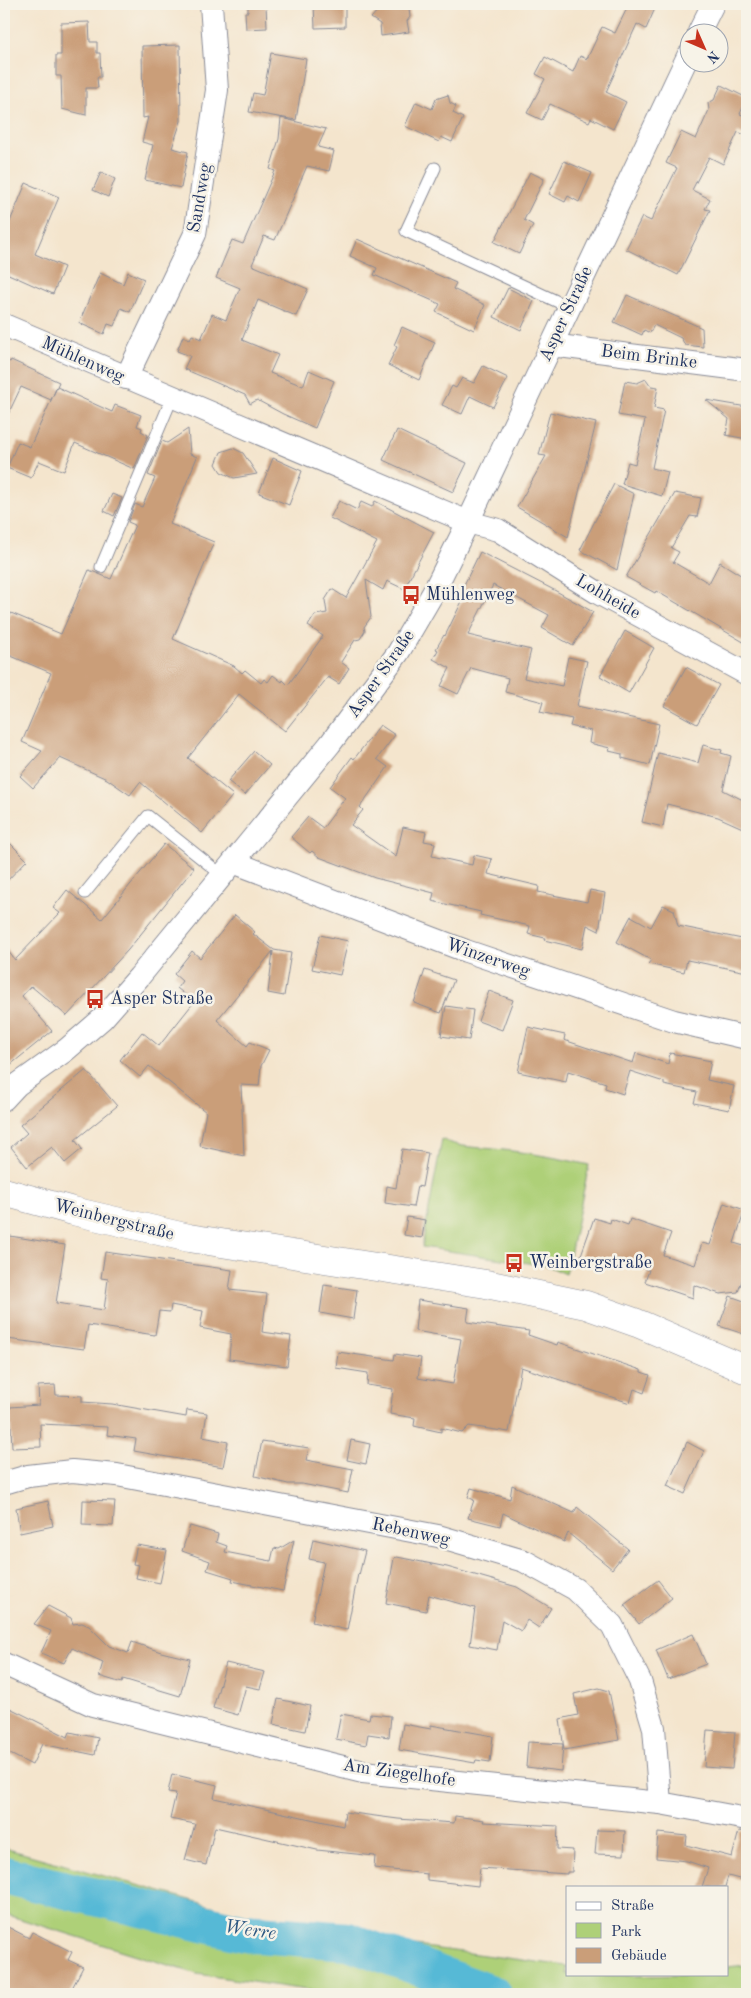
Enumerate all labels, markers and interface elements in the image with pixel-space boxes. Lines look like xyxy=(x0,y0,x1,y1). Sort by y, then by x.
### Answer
north arrow xyxy=(678,22,728,72)
text: N xyxy=(704,48,721,65)
street label: Sandweg xyxy=(185,162,215,234)
street label: Asper Straße xyxy=(536,263,596,365)
street label: Mühlenweg xyxy=(39,334,127,386)
street label: Beim Brinke xyxy=(600,342,698,372)
street label: Lohheide xyxy=(573,571,643,623)
bus stop icon: Mühlenweg xyxy=(400,584,422,606)
place label: Mühlenweg xyxy=(426,586,515,604)
street label: Asper Straße xyxy=(344,627,418,721)
street label: Winzerweg xyxy=(444,935,533,981)
bus stop icon: Asper Straße xyxy=(84,988,106,1010)
place label: Asper Straße xyxy=(110,990,213,1008)
street label: Weinbergstraße xyxy=(52,1196,176,1244)
bus stop icon: Weinbergstraße xyxy=(503,1252,525,1274)
place label: Weinbergstraße xyxy=(529,1254,652,1272)
street label: Rebenweg xyxy=(370,1515,452,1549)
street label: Am Ziegelhofe xyxy=(341,1756,457,1790)
legend xyxy=(566,1886,728,1976)
text: Straße xyxy=(611,1899,654,1914)
water label: Werre xyxy=(223,1918,277,1944)
text: Park xyxy=(611,1925,642,1940)
text: Gebäude xyxy=(611,1949,667,1964)

